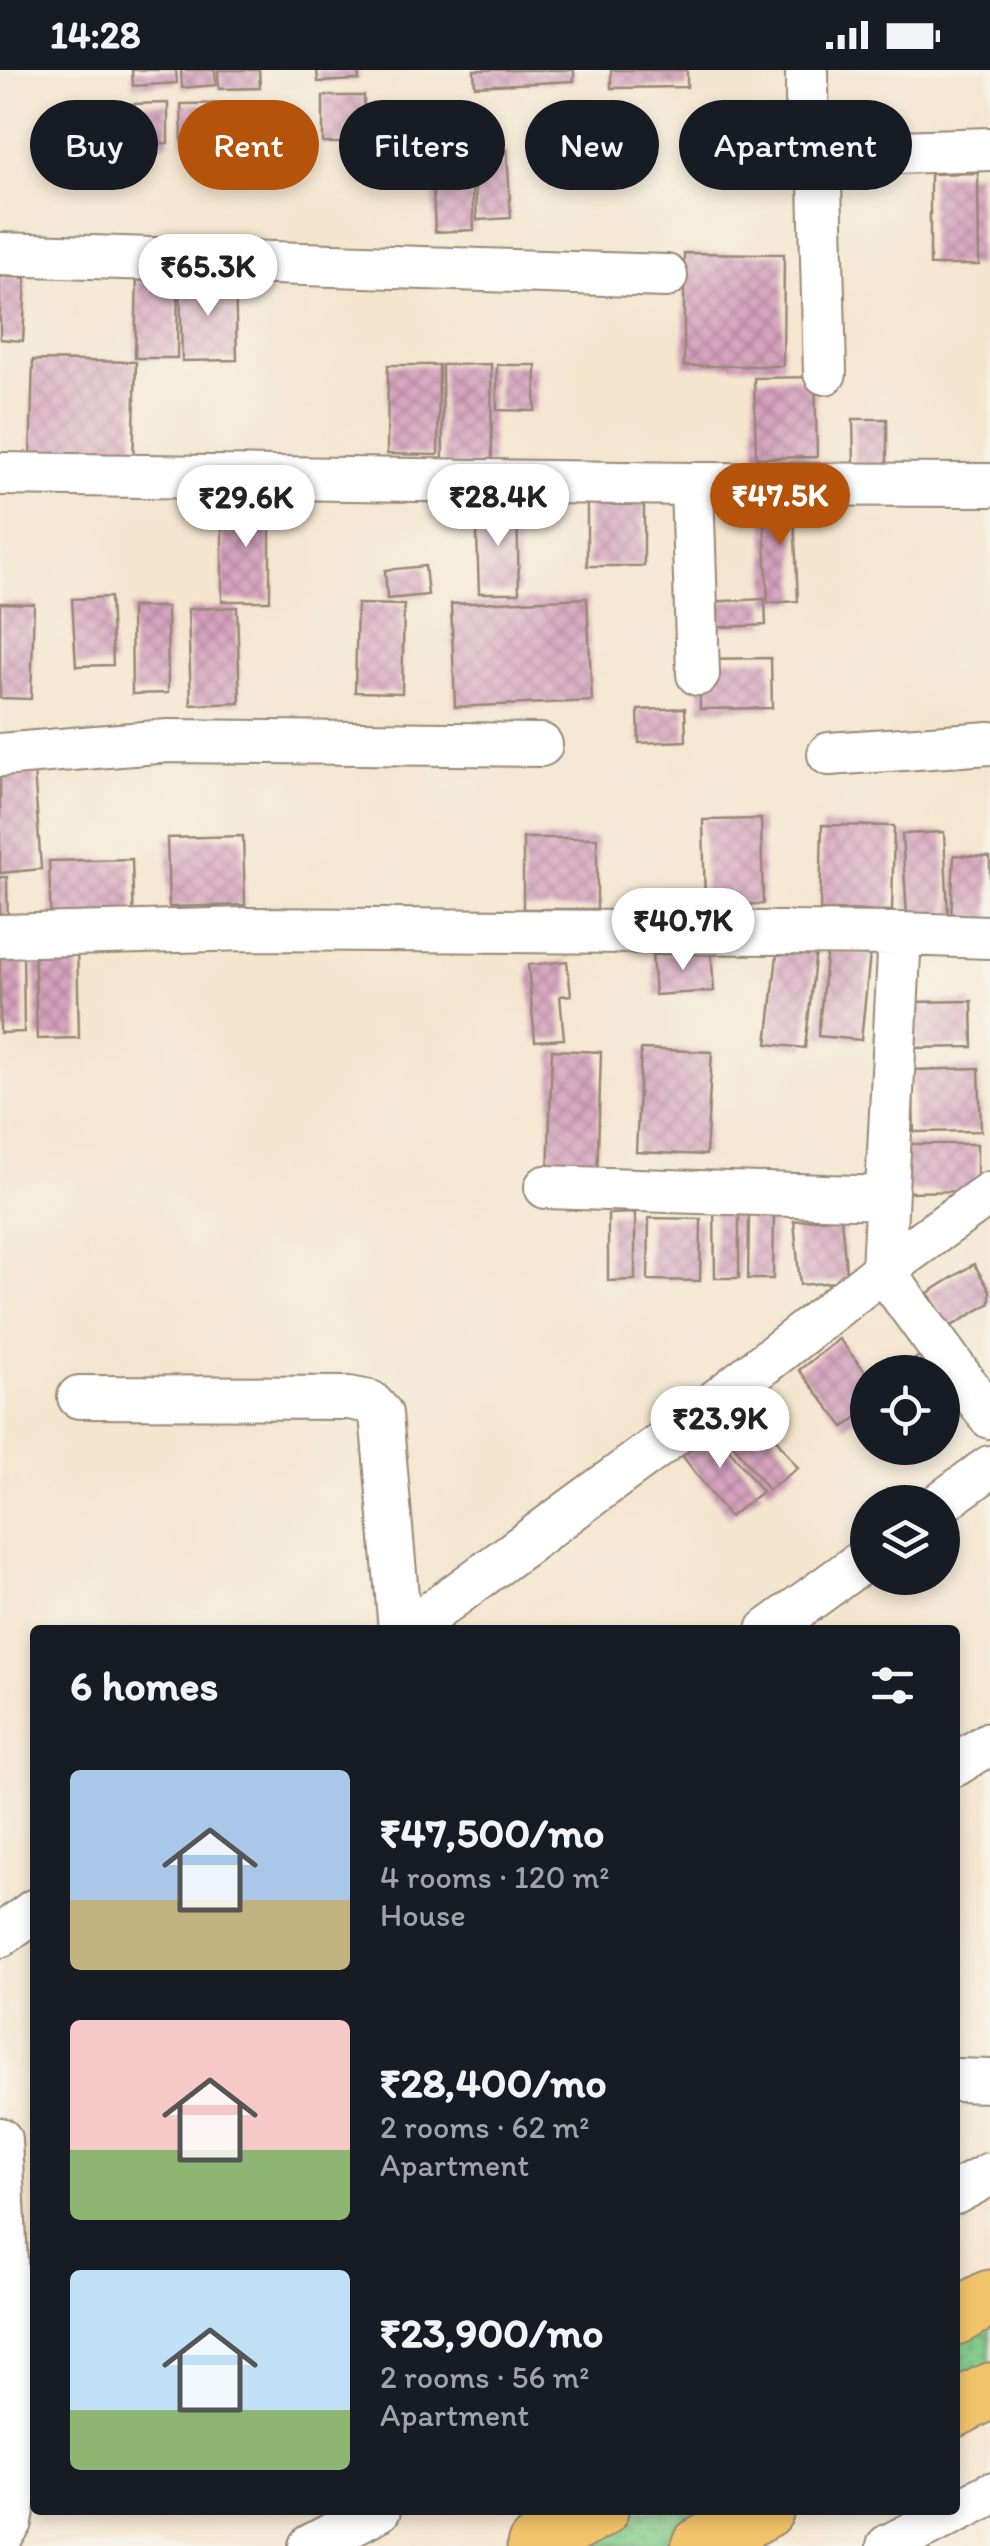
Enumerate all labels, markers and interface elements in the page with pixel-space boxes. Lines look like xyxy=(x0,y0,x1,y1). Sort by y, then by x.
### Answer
text: 14:28 xyxy=(50,12,141,58)
chip: Buy xyxy=(30,100,158,190)
chip: Rent xyxy=(178,100,319,190)
chip: Filters xyxy=(339,100,505,190)
chip: New xyxy=(525,100,659,190)
chip: Apartment xyxy=(679,100,912,190)
pin: ₹65.3K xyxy=(127,234,289,319)
text: ₹65.3K xyxy=(160,247,256,285)
pin: ₹47.5K xyxy=(699,463,861,548)
pin: ₹28.4K xyxy=(417,464,579,549)
pin: ₹29.6K xyxy=(165,465,327,550)
text: ₹47.5K xyxy=(732,476,828,514)
text: ₹28.4K xyxy=(449,477,547,515)
text: ₹29.6K xyxy=(199,478,293,516)
pin: ₹40.7K xyxy=(602,888,764,973)
text: ₹40.7K xyxy=(634,901,732,939)
map controls xyxy=(850,1355,960,1595)
button: locate xyxy=(850,1355,960,1465)
pin: ₹23.9K xyxy=(639,1386,801,1471)
text: ₹23.9K xyxy=(673,1399,767,1437)
button: layers xyxy=(850,1485,960,1595)
icon: filters xyxy=(865,1658,920,1713)
text: 6 homes xyxy=(70,1660,218,1711)
text: ₹47,500/mo xyxy=(380,1807,605,1858)
icon: home xyxy=(150,1810,270,1930)
text: 4 rooms · 120 m² xyxy=(380,1858,610,1896)
text: House xyxy=(380,1896,466,1934)
text: ₹28,400/mo xyxy=(380,2057,607,2108)
icon: home xyxy=(150,2060,270,2180)
text: 2 rooms · 62 m² xyxy=(380,2108,589,2146)
text: Apartment xyxy=(380,2146,529,2184)
text: ₹23,900/mo xyxy=(380,2307,603,2358)
icon: home xyxy=(150,2310,270,2430)
text: 2 rooms · 56 m² xyxy=(380,2358,589,2396)
text: Apartment xyxy=(380,2396,529,2434)

